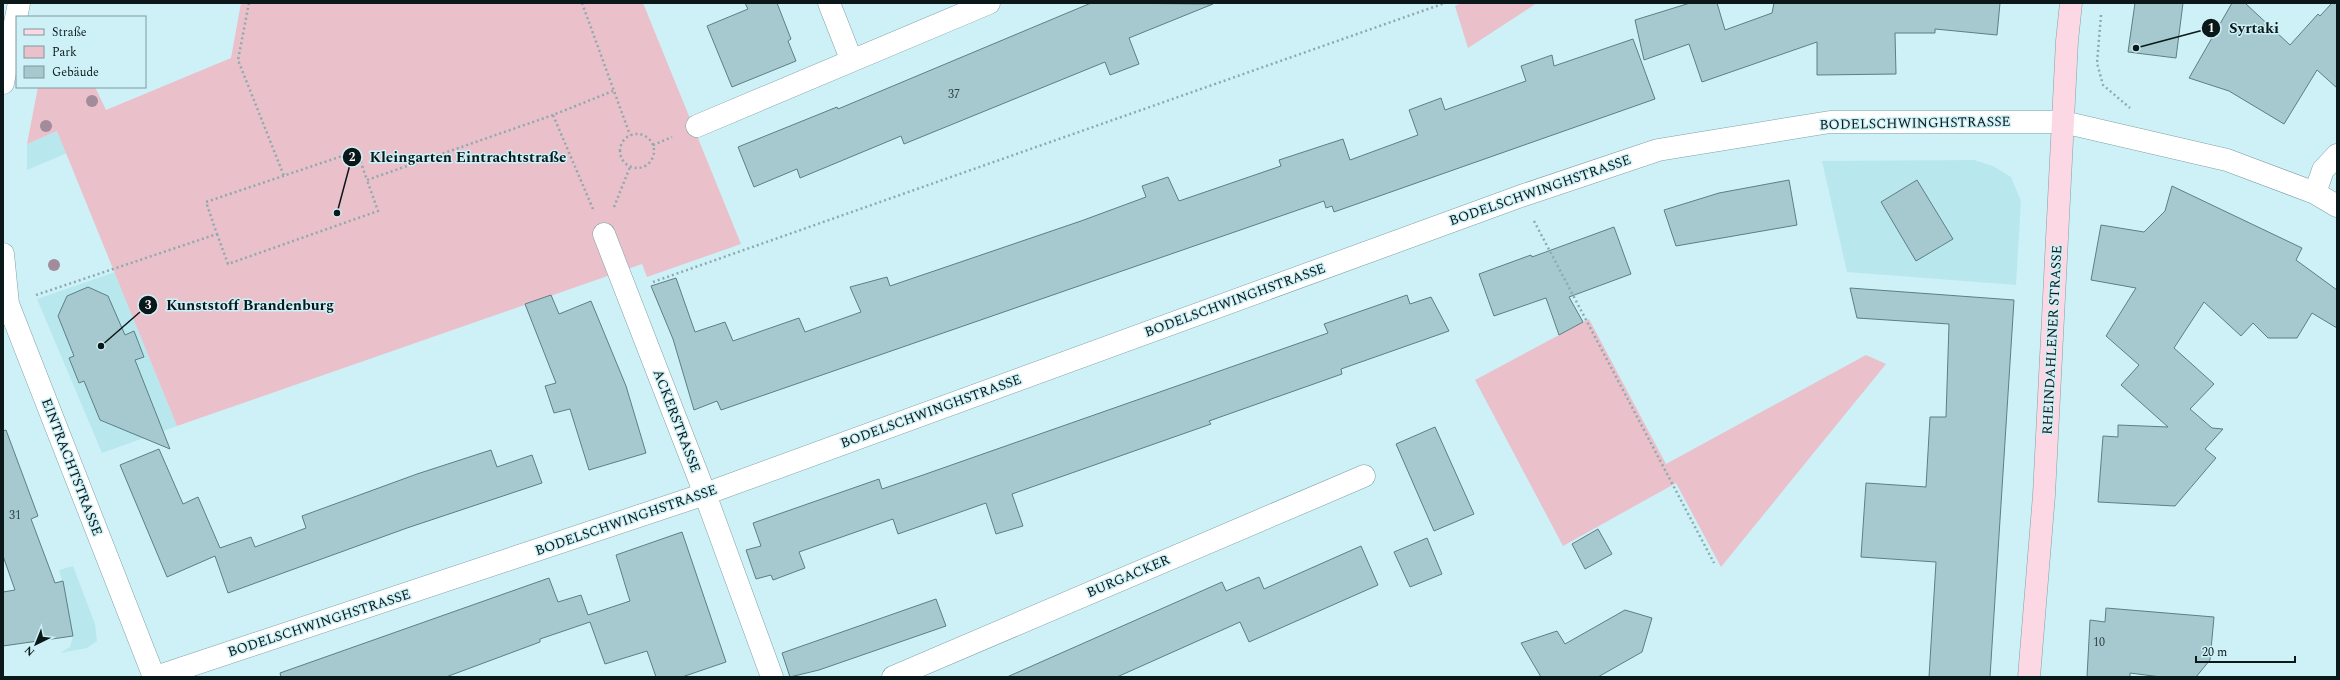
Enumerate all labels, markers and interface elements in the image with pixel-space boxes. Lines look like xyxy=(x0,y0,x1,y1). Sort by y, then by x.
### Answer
callout: Syrtaki xyxy=(2201,15,2287,42)
legend xyxy=(16,16,146,88)
text: Syrtaki xyxy=(2229,17,2279,40)
text: 1 xyxy=(2208,19,2214,38)
text: Straße xyxy=(52,23,87,42)
text: Park xyxy=(52,43,77,62)
text: Gebäude xyxy=(52,63,99,82)
house number: 37 xyxy=(948,85,960,104)
street label: BODELSCHWINGHSTRASSE xyxy=(1819,111,2011,135)
callout: Kleingarten Eintrachtstraße xyxy=(342,143,575,170)
text: Kleingarten Eintrachtstraße xyxy=(369,146,567,169)
text: 2 xyxy=(349,148,356,167)
street label: BODELSCHWINGHSTRASSE xyxy=(1446,149,1634,231)
street label: RHEINDAHLENER STRASSE xyxy=(2037,245,2067,435)
street label: BODELSCHWINGHSTRASSE xyxy=(1141,257,1329,343)
callout: Kunststoff Brandenburg xyxy=(138,291,342,318)
text: Kunststoff Brandenburg xyxy=(166,294,334,317)
text: 3 xyxy=(145,296,152,315)
street label: ACKERSTRASSE xyxy=(648,366,706,476)
street label: BODELSCHWINGHSTRASSE xyxy=(837,368,1025,454)
street label: EINTRACHTSTRASSE xyxy=(36,395,108,539)
street label: BODELSCHWINGHSTRASSE xyxy=(532,479,720,561)
house number: 31 xyxy=(9,506,21,525)
street label: BURGACKER xyxy=(1083,549,1174,603)
street label: BODELSCHWINGHSTRASSE xyxy=(225,583,413,663)
north arrow xyxy=(16,624,56,664)
house number: 10 xyxy=(2093,633,2105,652)
scale bar xyxy=(2196,638,2295,664)
text: N xyxy=(20,642,39,660)
text: 20 m xyxy=(2202,643,2227,662)

